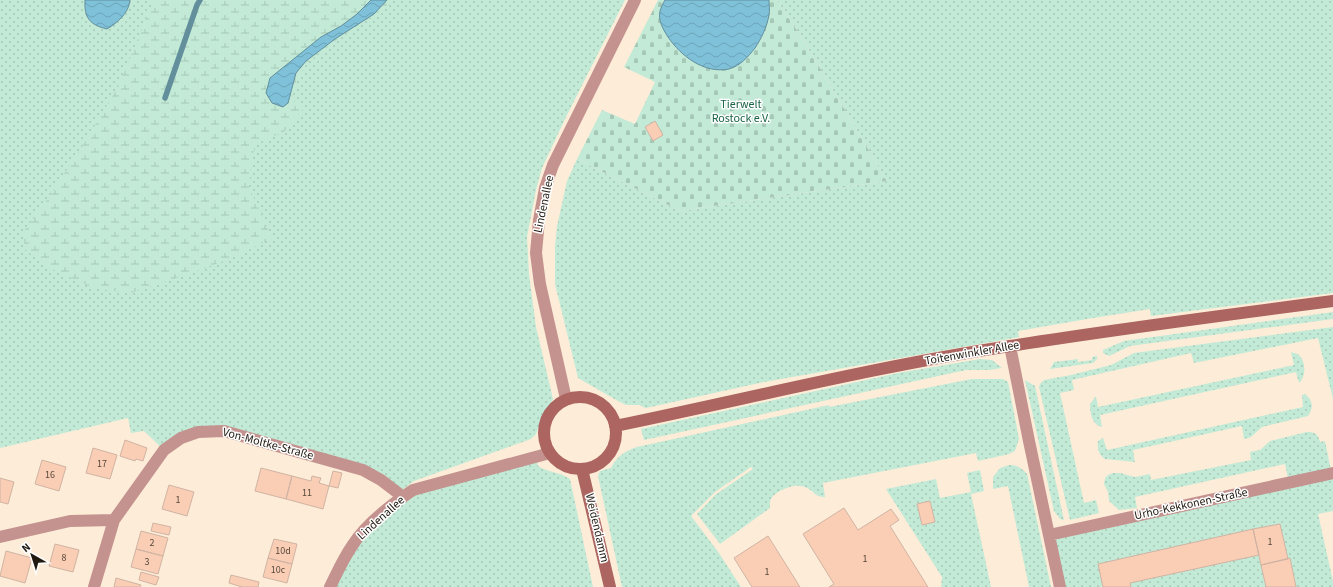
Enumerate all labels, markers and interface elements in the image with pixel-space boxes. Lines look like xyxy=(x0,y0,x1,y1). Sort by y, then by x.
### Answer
park label: Tierwelt Rostock e.V. xyxy=(712,96,770,127)
street label: Lindenallee xyxy=(530,174,558,234)
street label: Toitenwinkler Allee xyxy=(923,336,1021,370)
street label: Von-Moltke-Straße xyxy=(221,424,315,464)
house number: 17 xyxy=(97,457,107,471)
house number: 16 xyxy=(45,468,55,482)
street label: Urho-Kekkonen-Straße xyxy=(1133,484,1249,524)
house number: 11 xyxy=(302,486,312,500)
street label: Lindenallee xyxy=(354,492,408,544)
street label: Weidendamm xyxy=(581,492,613,564)
house number: 1 xyxy=(176,493,181,507)
north arrow xyxy=(12,535,52,575)
house number: 1 xyxy=(1268,535,1273,549)
house number: 2 xyxy=(150,536,155,550)
text: N xyxy=(18,539,34,556)
house number: 10d xyxy=(275,544,291,558)
house number: 8 xyxy=(62,551,67,565)
house number: 1 xyxy=(863,552,868,566)
house number: 3 xyxy=(145,555,150,569)
house number: 10c xyxy=(271,563,286,577)
house number: 1 xyxy=(765,565,770,579)

